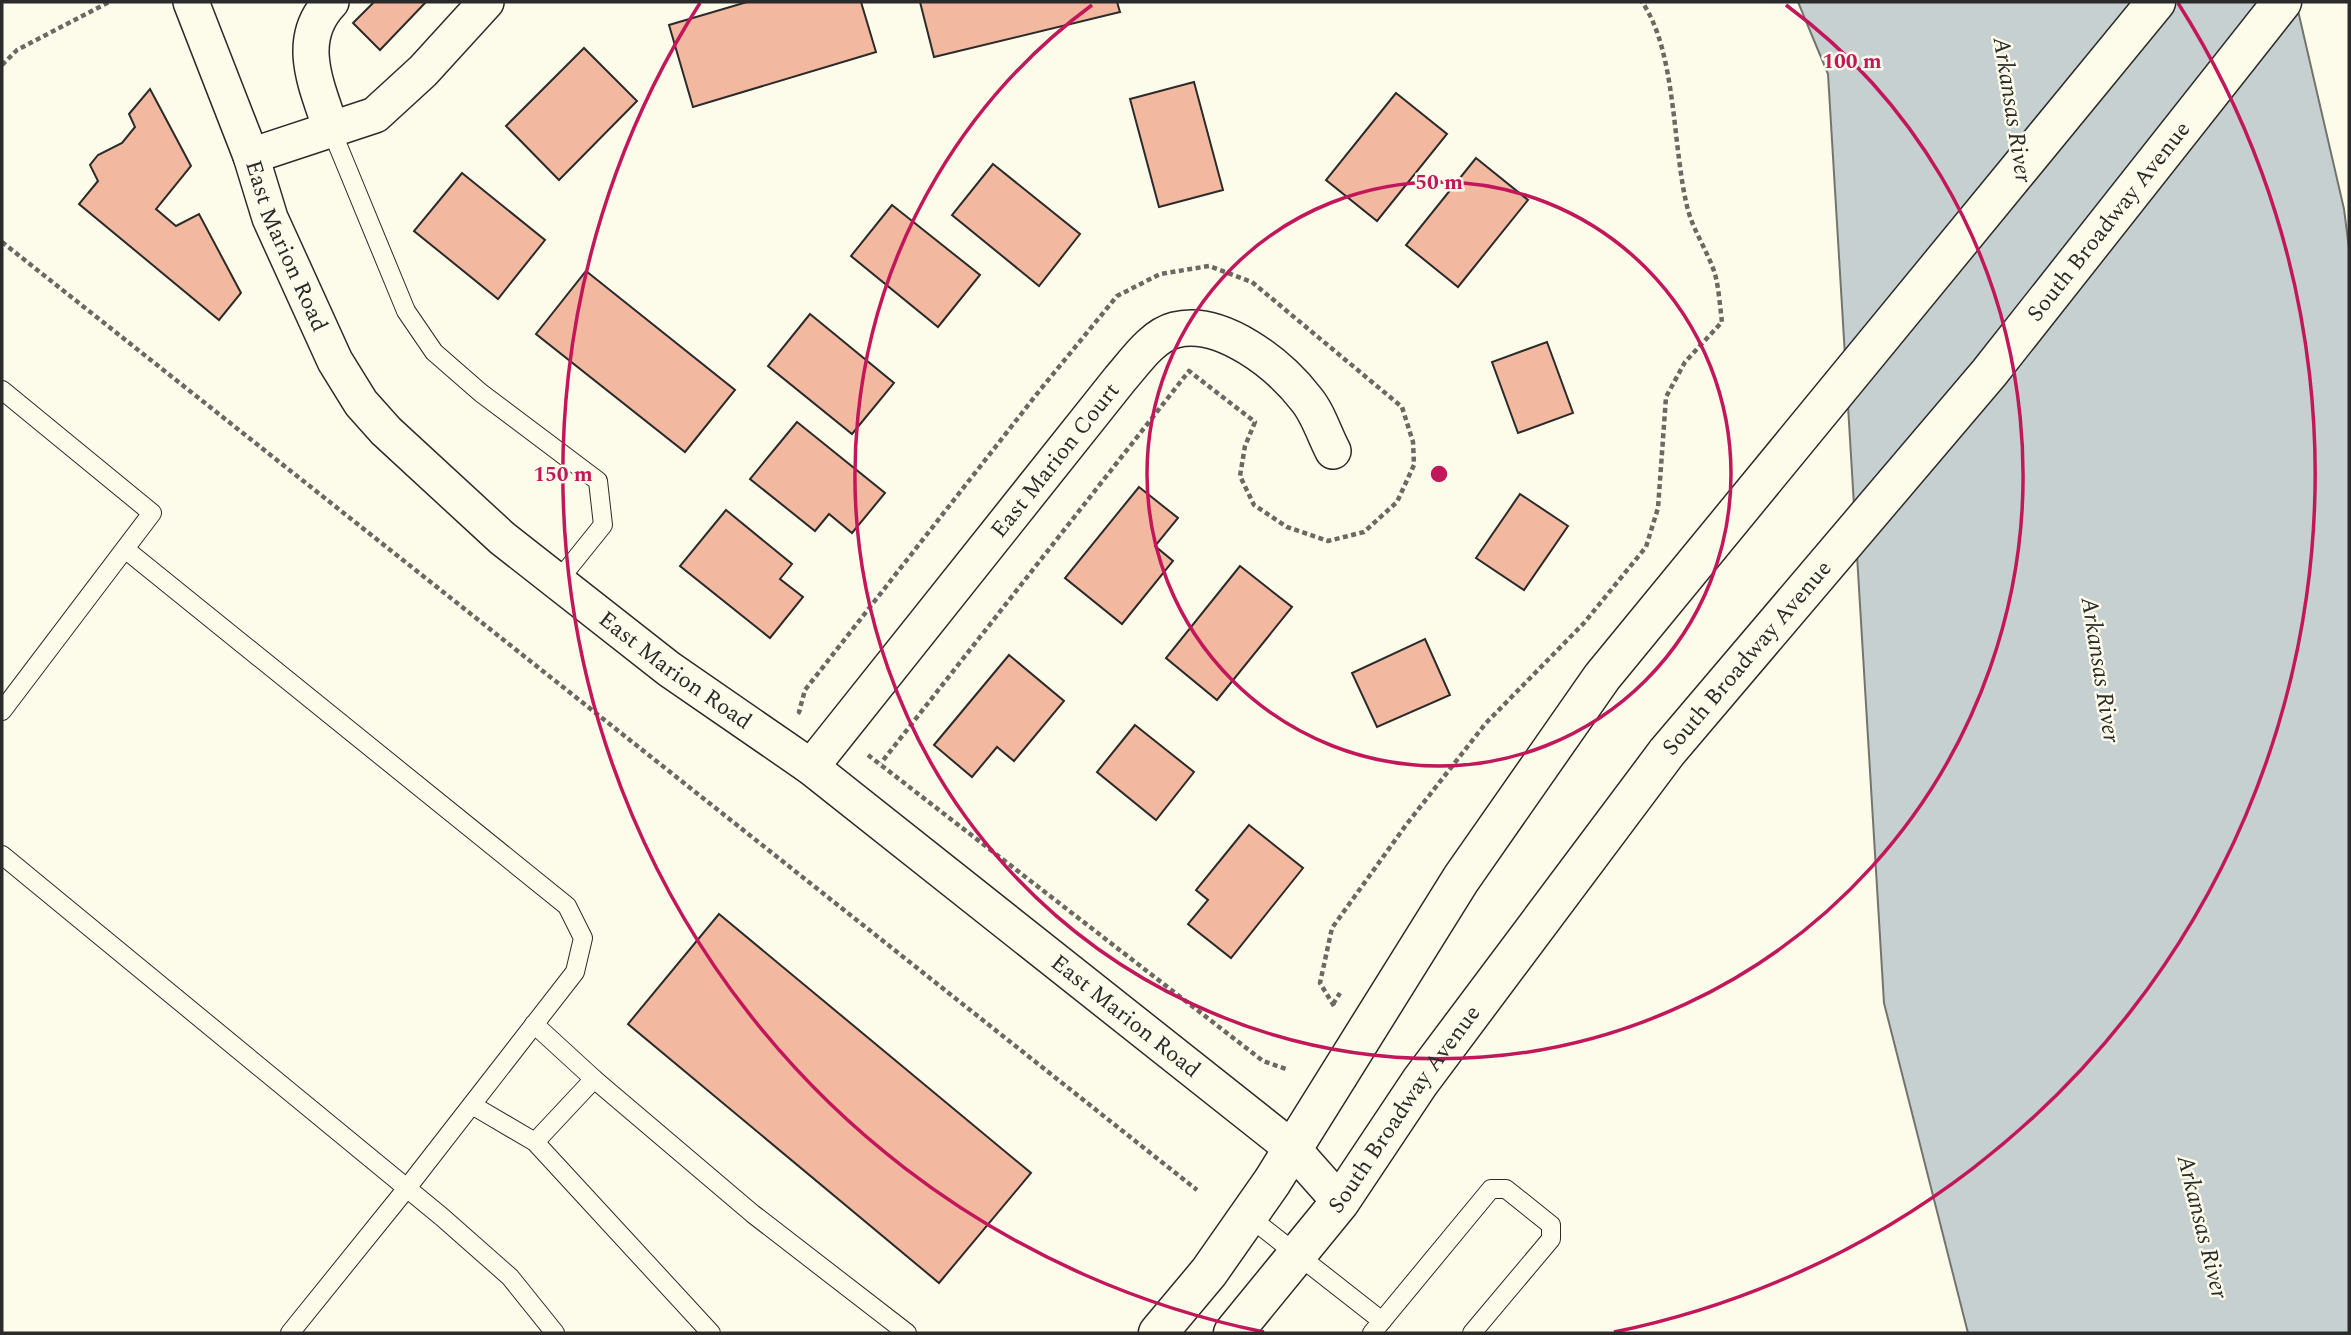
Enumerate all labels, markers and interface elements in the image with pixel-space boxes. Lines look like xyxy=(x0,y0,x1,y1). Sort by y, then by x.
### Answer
water label: Arkansas River xyxy=(1983,34,2041,186)
text: 100 m xyxy=(1822,46,1882,78)
street label: South Broadway Avenue xyxy=(2018,113,2199,329)
street label: East Marion Road xyxy=(236,156,337,338)
text: 50 m xyxy=(1415,167,1463,199)
street label: East Marion Court xyxy=(982,375,1128,546)
text: 150 m xyxy=(533,459,593,491)
centre of rings xyxy=(1427,462,1451,486)
street label: South Broadway Avenue xyxy=(1653,552,1840,764)
water label: Arkansas River xyxy=(2071,594,2129,746)
street label: East Marion Road xyxy=(591,602,759,739)
street label: East Marion Road xyxy=(1043,946,1208,1087)
street label: South Broadway Avenue xyxy=(1320,998,1489,1222)
water label: Arkansas River xyxy=(2167,1150,2237,1303)

